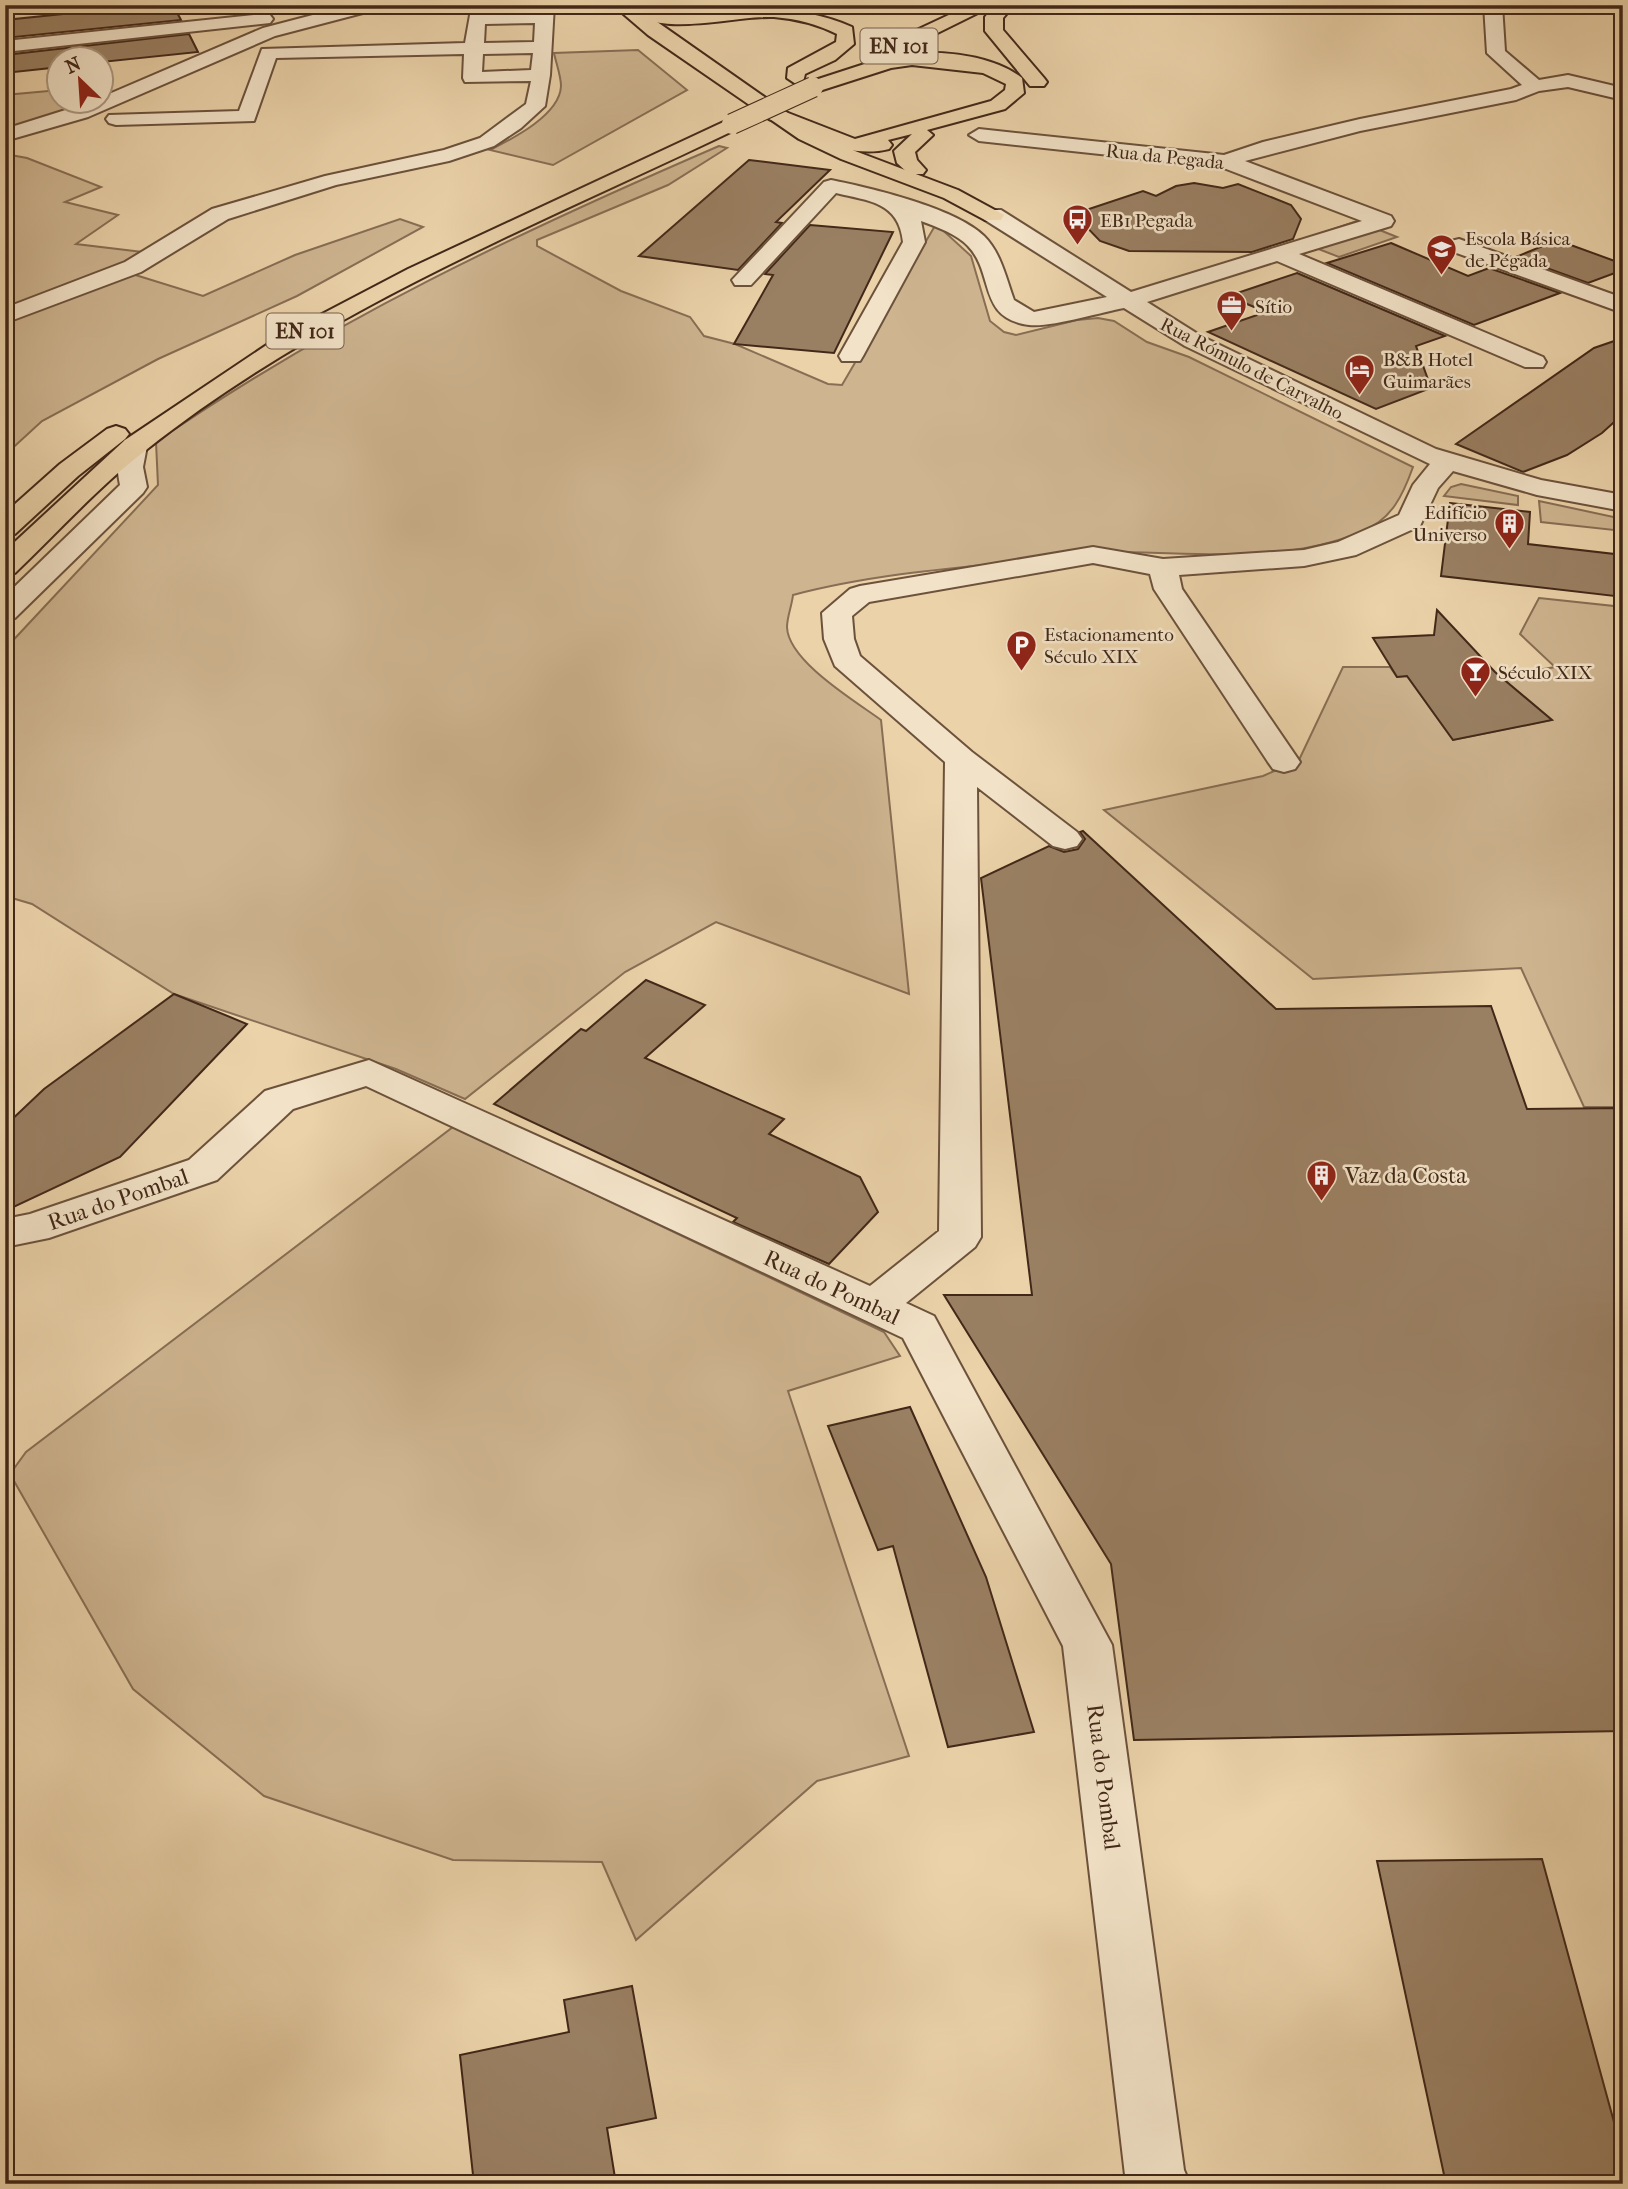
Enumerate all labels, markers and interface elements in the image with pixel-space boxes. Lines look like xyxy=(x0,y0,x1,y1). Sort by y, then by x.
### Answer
road number: EN 101 xyxy=(860,28,937,64)
north arrow xyxy=(46,46,116,116)
text: N xyxy=(62,52,85,79)
street label: Rua da Pegada xyxy=(1105,140,1225,174)
bus stop icon: EB1 Pegada xyxy=(1060,203,1094,247)
place label: EB1 Pegada xyxy=(1100,210,1194,232)
place label: Escola Básica de Pégada xyxy=(1465,228,1571,272)
school or university icon: Escola Básica de Pégada xyxy=(1425,232,1459,276)
office icon: Sítio xyxy=(1215,289,1249,333)
place label: Sítio xyxy=(1255,296,1292,318)
street label: Rua Rómulo de Carvalho xyxy=(1156,313,1347,425)
road number: EN 101 xyxy=(266,314,344,348)
place label: B&B Hotel Guimarães xyxy=(1383,349,1473,393)
hotel icon: B&B Hotel Guimarães xyxy=(1343,353,1377,397)
place label: Edifício Universo xyxy=(1413,502,1487,546)
building icon: Edifício Universo xyxy=(1493,506,1527,550)
place label: Estacionamento Século XIX xyxy=(1044,624,1174,668)
parking icon: Estacionamento Século XIX xyxy=(1004,628,1038,672)
bar icon: Século XIX xyxy=(1458,655,1492,699)
place label: Século XIX xyxy=(1498,662,1592,684)
building icon: Vaz da Costa xyxy=(1305,1158,1339,1202)
place label: Vaz da Costa xyxy=(1344,1162,1467,1189)
street label: Rua do Pombal xyxy=(44,1163,193,1236)
street label: Rua do Pombal xyxy=(759,1244,905,1331)
street label: Rua do Pombal xyxy=(1081,1702,1126,1852)

